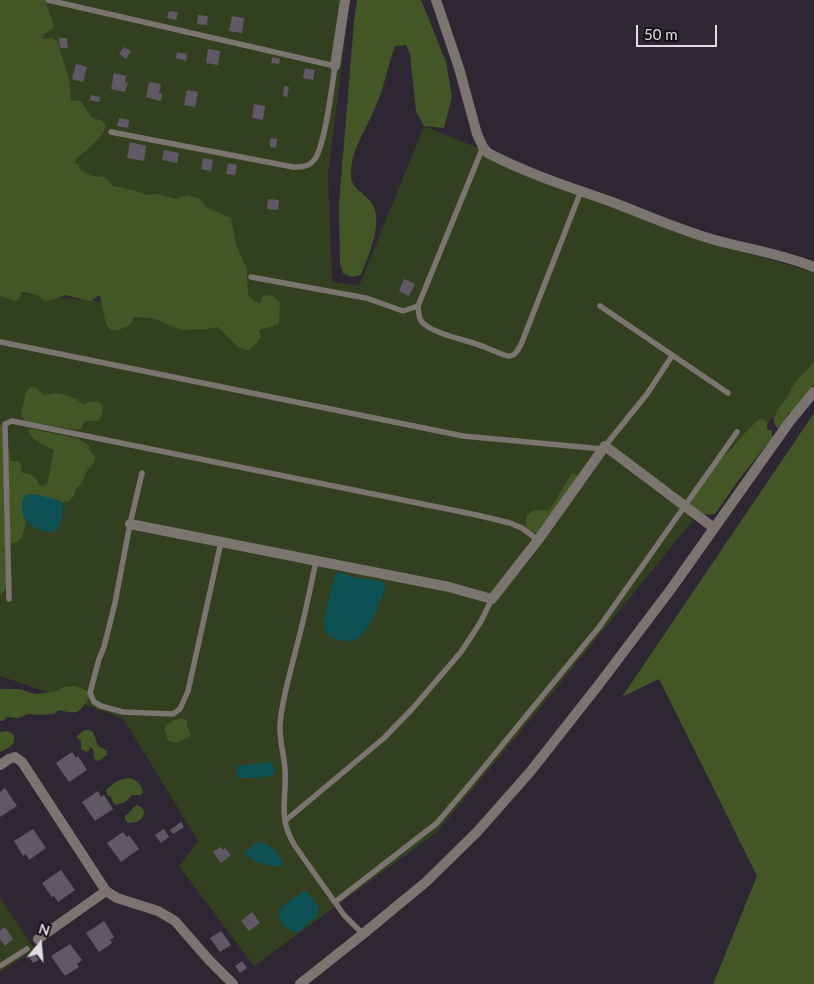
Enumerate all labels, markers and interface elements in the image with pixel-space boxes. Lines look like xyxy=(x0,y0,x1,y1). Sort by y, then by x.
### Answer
scale bar xyxy=(639,15,720,47)
text: 50 m xyxy=(644,25,678,43)
north arrow xyxy=(15,919,65,969)
text: N xyxy=(37,919,52,939)

